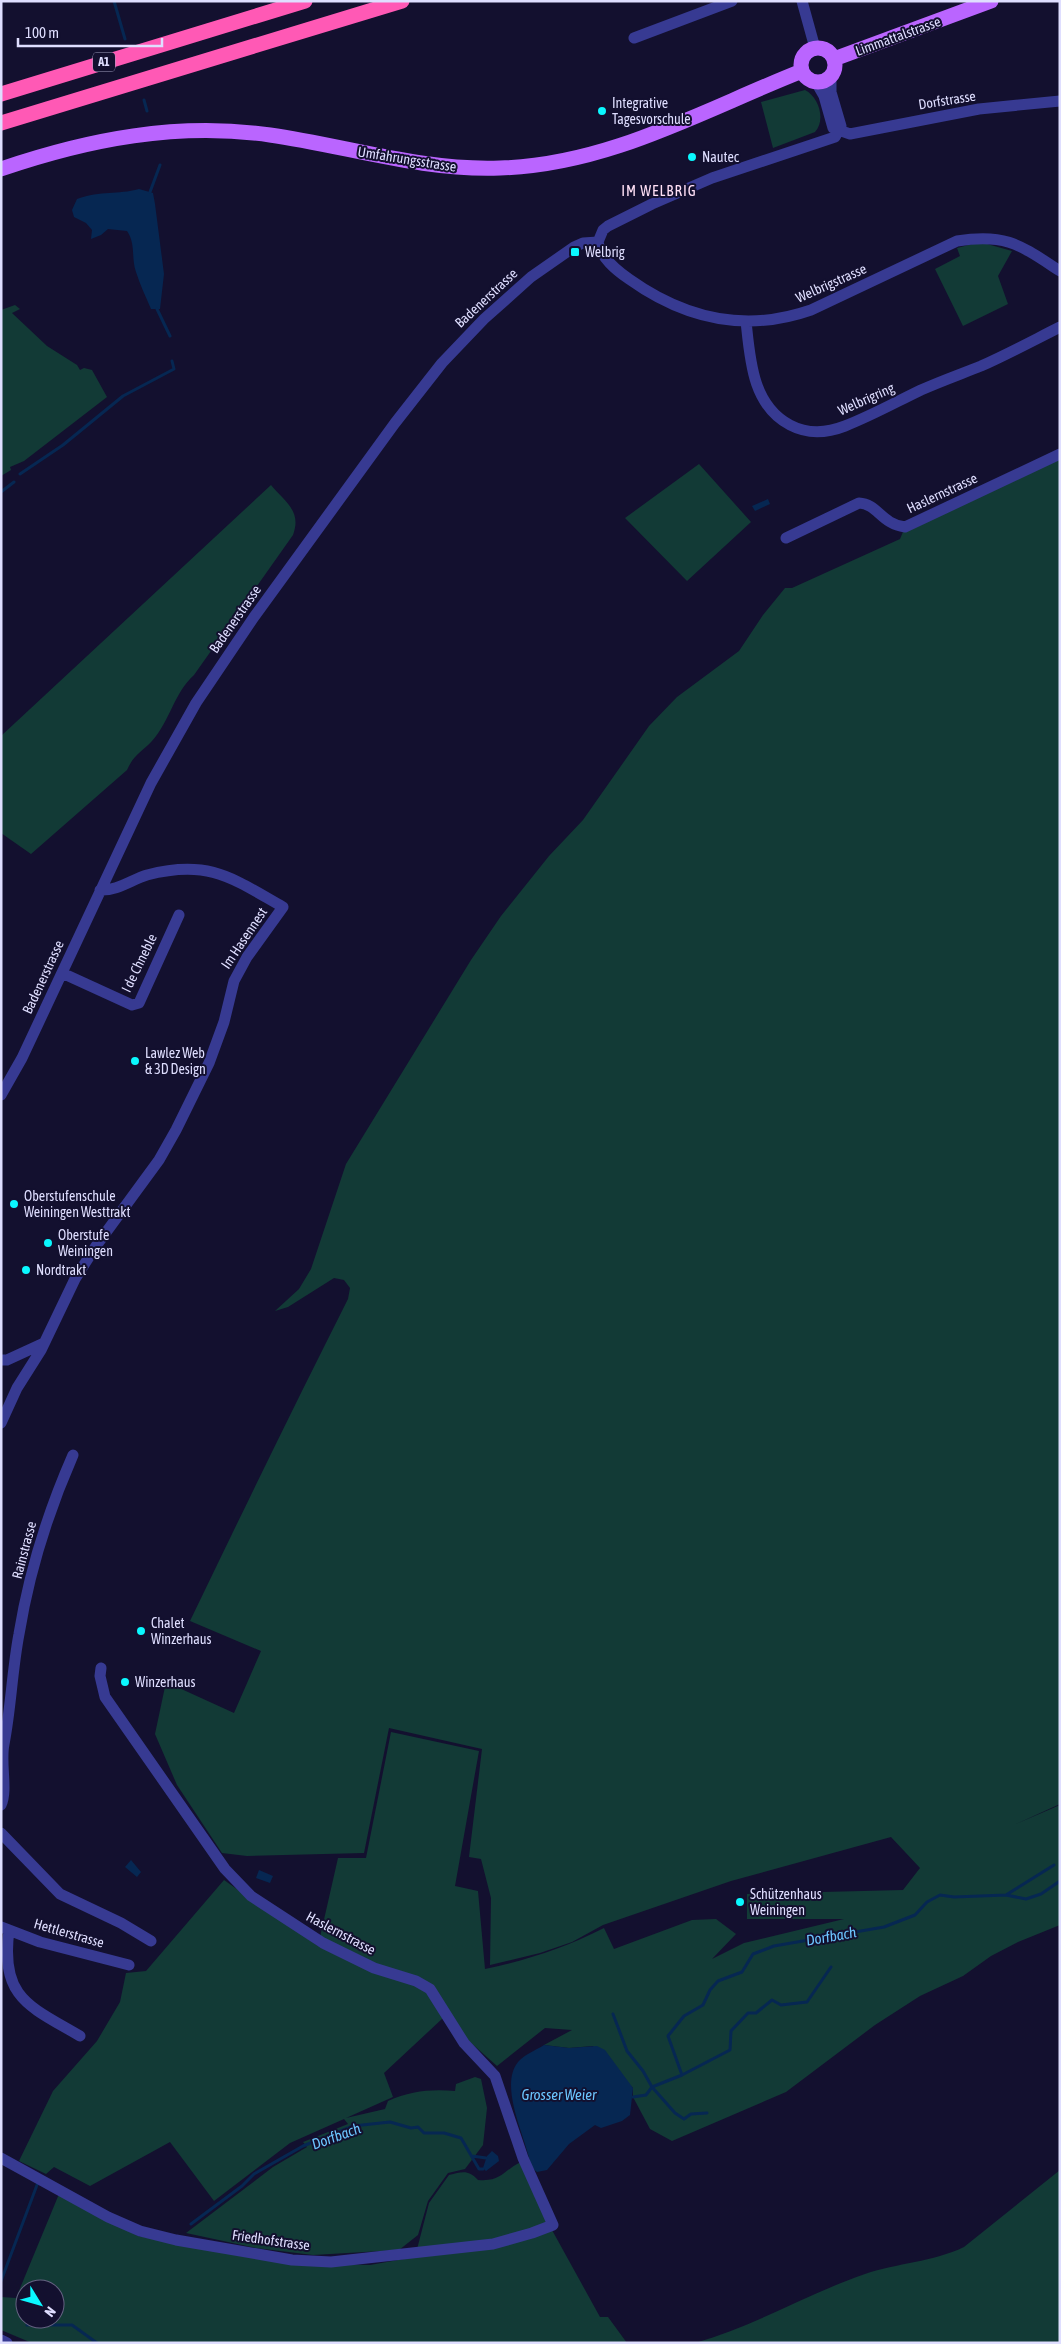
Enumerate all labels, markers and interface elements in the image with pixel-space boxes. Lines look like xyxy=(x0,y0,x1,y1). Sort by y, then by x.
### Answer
street label: Limmattalstrasse xyxy=(853,13,943,59)
scale bar xyxy=(18,15,161,47)
text: 100 m xyxy=(25,24,59,41)
road number: A1 xyxy=(93,52,115,72)
street label: Dorfstrasse xyxy=(917,88,977,112)
place label: Integrative Tagesvorschule xyxy=(612,95,691,127)
marker: Integrative Tagesvorschule xyxy=(596,105,608,117)
street label: Umfahrungsstrasse xyxy=(356,143,458,175)
place label: Nautec xyxy=(702,149,740,165)
marker: Nautec xyxy=(686,151,698,163)
district label: IM WELBRIG xyxy=(621,182,697,199)
place label: Welbrig xyxy=(585,244,625,260)
marker: Welbrig xyxy=(569,246,581,258)
street label: Welbrigstrasse xyxy=(793,260,869,306)
street label: Badenerstrasse xyxy=(452,265,520,331)
street label: Welbrigring xyxy=(835,379,897,419)
street label: Haslernstrasse xyxy=(904,470,980,516)
street label: Badenerstrasse xyxy=(206,582,264,656)
street label: Im Hasennest xyxy=(218,904,270,972)
street label: I de Chneble xyxy=(118,931,160,995)
street label: Badenerstrasse xyxy=(19,938,67,1016)
place label: Lawlez Web & 3D Design xyxy=(145,1045,206,1077)
marker: Lawlez Web & 3D Design xyxy=(129,1055,141,1067)
place label: Oberstufenschule Weiningen Westtrakt xyxy=(24,1188,131,1220)
marker: Oberstufenschule Weiningen Westtrakt xyxy=(8,1198,20,1210)
place label: Oberstufe Weiningen xyxy=(58,1227,113,1259)
marker: Oberstufe Weiningen xyxy=(42,1237,54,1249)
place label: Nordtrakt xyxy=(36,1262,86,1278)
marker: Nordtrakt xyxy=(20,1264,32,1276)
street label: Rainstrasse xyxy=(9,1519,39,1581)
place label: Chalet Winzerhaus xyxy=(151,1615,212,1647)
marker: Chalet Winzerhaus xyxy=(135,1625,147,1637)
place label: Winzerhaus xyxy=(135,1674,196,1690)
marker: Winzerhaus xyxy=(119,1676,131,1688)
place label: Schützenhaus Weiningen xyxy=(750,1886,822,1918)
marker: Schützenhaus Weiningen xyxy=(734,1896,746,1908)
street label: Haslernstrasse xyxy=(304,1908,378,1958)
street label: Hettlerstrasse xyxy=(32,1915,106,1951)
water label: Dorfbach xyxy=(805,1923,857,1949)
water label: Grosser Weier xyxy=(522,2086,597,2103)
water label: Dorfbach xyxy=(309,2119,363,2153)
street label: Friedhofstrasse xyxy=(231,2227,311,2253)
north arrow xyxy=(15,2279,65,2329)
text: N xyxy=(42,2304,59,2320)

